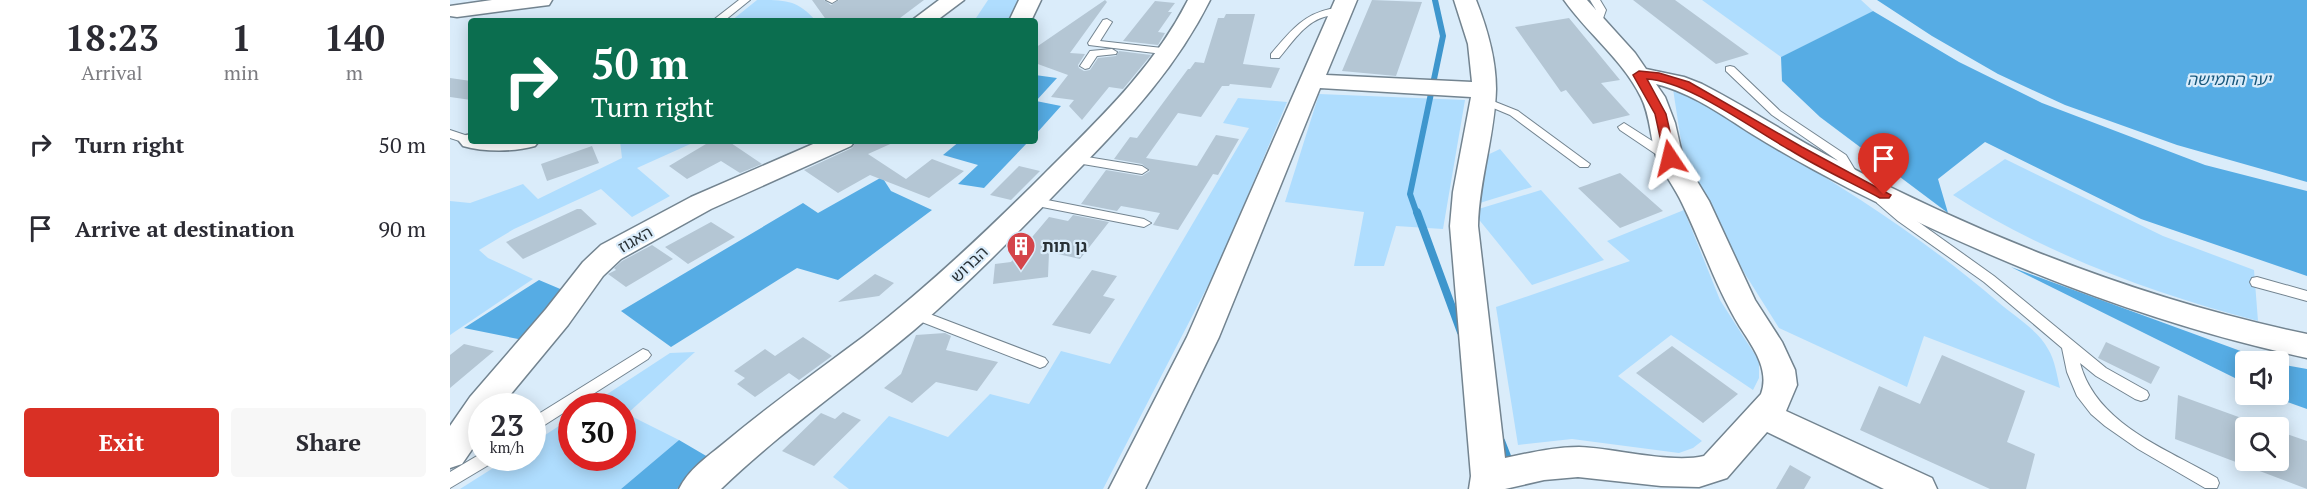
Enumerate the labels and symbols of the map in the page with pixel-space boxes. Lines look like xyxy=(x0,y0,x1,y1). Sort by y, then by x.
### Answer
park label: יער החמישה xyxy=(2187,68,2272,90)
position arrow xyxy=(1638,126,1702,190)
pin xyxy=(1858,133,1909,195)
street label: האגוז xyxy=(614,220,656,258)
building icon: גן תות xyxy=(1005,230,1037,272)
place label: גן תות xyxy=(1042,235,1088,257)
street label: הברוש xyxy=(946,241,992,287)
speed limit sign: 30 xyxy=(558,393,636,471)

